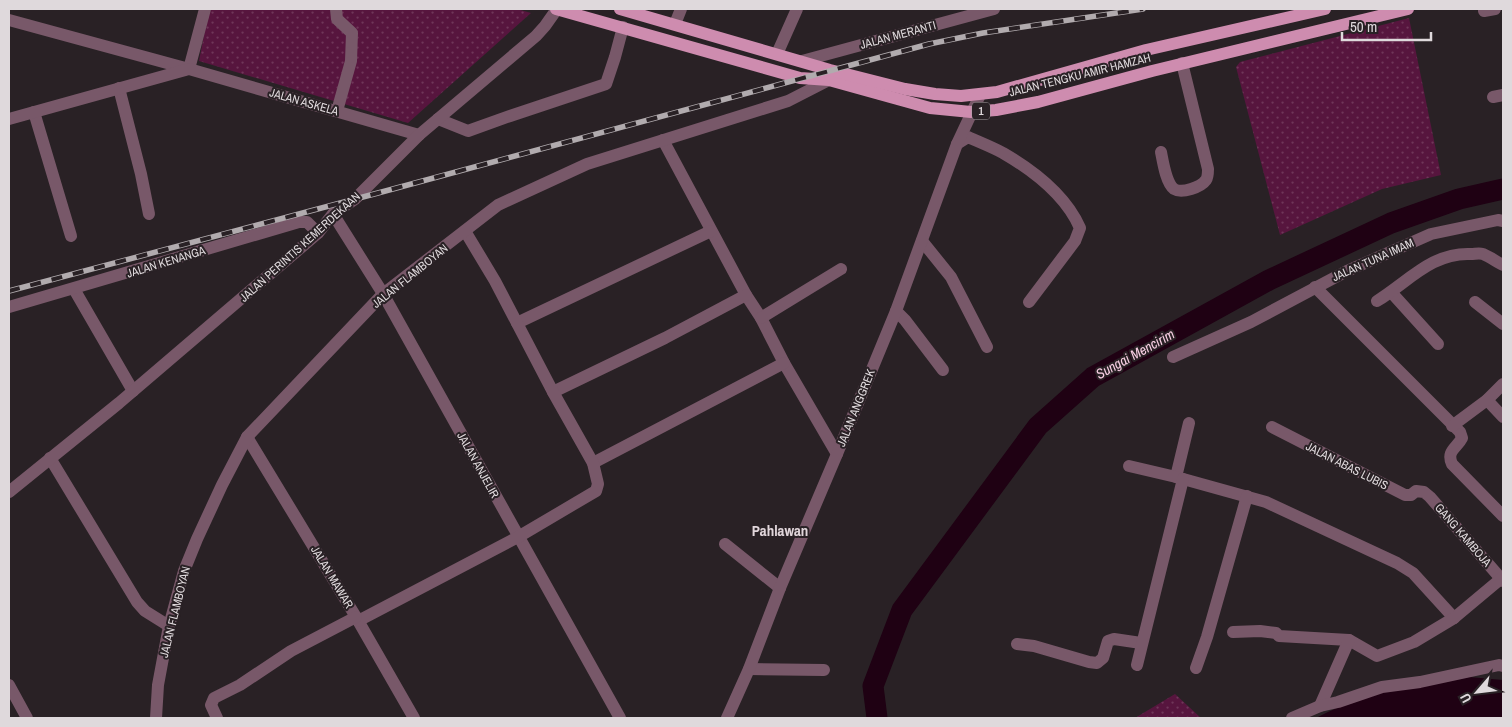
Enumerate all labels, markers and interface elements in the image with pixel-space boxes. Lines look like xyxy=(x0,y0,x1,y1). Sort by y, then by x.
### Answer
scale bar xyxy=(1342,10,1431,42)
text: 50 m xyxy=(1350,16,1377,37)
street label: JALAN MERANTI xyxy=(858,17,938,53)
street label: JALAN TENGKU AMIR HAMZAH xyxy=(1008,50,1152,100)
street label: JALAN ASKELA xyxy=(268,85,341,120)
road number: 1 xyxy=(972,102,990,120)
street label: JALAN PERINTIS KEMERDEKAAN xyxy=(236,189,364,305)
street label: JALAN TUNA IMAM xyxy=(1330,235,1416,285)
street label: JALAN FLAMBOYAN xyxy=(369,240,451,312)
street label: JALAN KENANGA xyxy=(125,242,208,282)
water label: Sungai Mencirim xyxy=(1092,325,1178,383)
street label: JALAN ANGGREK xyxy=(833,367,879,449)
street label: JALAN ANJELIR xyxy=(453,429,503,501)
street label: JALAN ABAS LUBIS xyxy=(1303,438,1391,494)
street label: GANG KAMBOJA xyxy=(1431,500,1495,570)
district label: Pahlawan xyxy=(752,520,808,541)
street label: JALAN MAWAR xyxy=(307,543,357,611)
street label: JALAN FLAMBOYAN xyxy=(156,565,194,659)
north arrow xyxy=(1452,667,1502,717)
text: U xyxy=(1456,690,1475,706)

